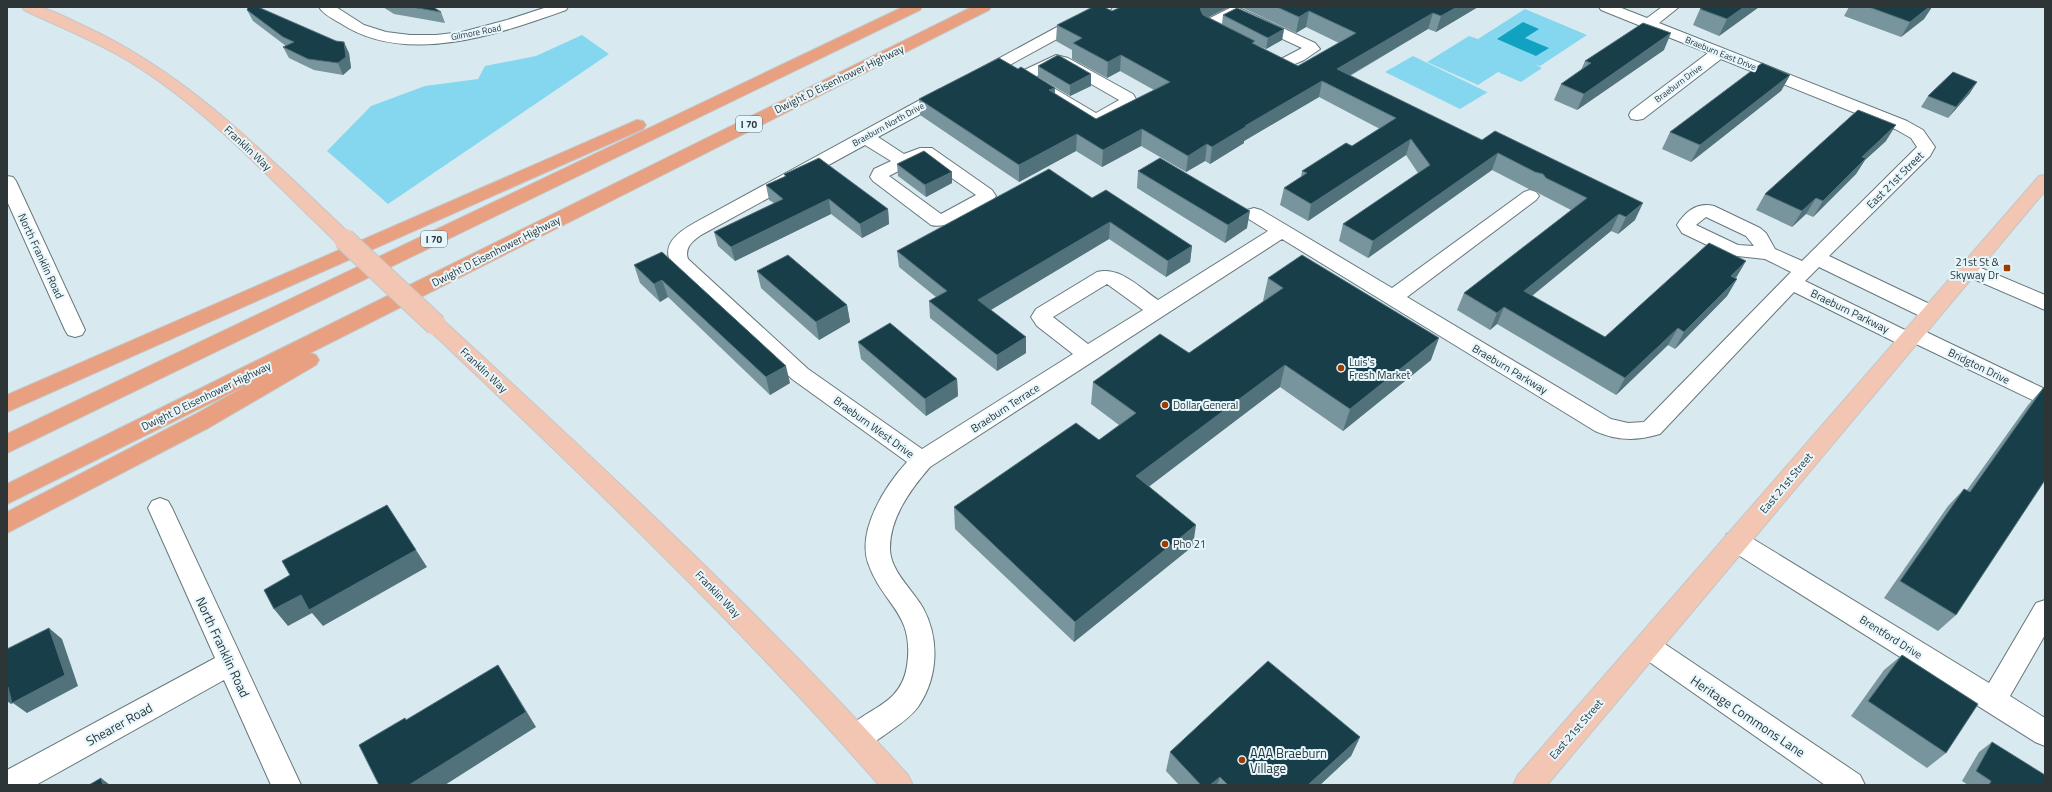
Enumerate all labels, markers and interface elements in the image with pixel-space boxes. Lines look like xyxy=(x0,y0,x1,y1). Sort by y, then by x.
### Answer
street label: Gilmore Road xyxy=(450,21,502,43)
street label: Braeburn East Drive xyxy=(1683,33,1759,73)
street label: Dwight D Eisenhower Highway xyxy=(771,40,907,117)
street label: Braeburn Drive xyxy=(1651,60,1705,105)
street label: Braeburn North Drive xyxy=(850,99,927,149)
road number: I 70 xyxy=(736,116,762,132)
street label: Franklin Way xyxy=(221,122,276,175)
street label: East 21st Street xyxy=(1863,148,1927,212)
street label: North Franklin Road xyxy=(14,211,68,301)
street label: Dwight D Eisenhower Highway xyxy=(429,211,564,290)
road number: I 70 xyxy=(421,231,447,247)
place label: 21st St & Skyway Dr xyxy=(1950,254,1999,283)
marker: 21st St & Skyway Dr xyxy=(2002,263,2012,273)
street label: Braeburn Parkway xyxy=(1808,285,1893,337)
street label: Braeburn Parkway xyxy=(1469,340,1551,398)
street label: Franklin Way xyxy=(457,344,512,397)
street label: Bridgton Drive xyxy=(1946,344,2013,388)
place label: Luis's Fresh Market xyxy=(1349,354,1410,383)
street label: Dwight D Eisenhower Highway xyxy=(138,357,274,434)
marker: Luis's Fresh Market xyxy=(1336,363,1346,373)
street label: Braeburn Terrace xyxy=(967,379,1043,436)
street label: Braeburn West Drive xyxy=(830,392,918,462)
place label: Dollar General xyxy=(1173,397,1238,413)
marker: Dollar General xyxy=(1160,400,1170,410)
street label: East 21st Street xyxy=(1756,449,1816,517)
place label: Pho 21 xyxy=(1173,536,1206,552)
marker: Pho 21 xyxy=(1160,539,1170,549)
street label: Franklin Way xyxy=(692,567,745,622)
street label: North Franklin Road xyxy=(191,593,255,701)
street label: Brentford Drive xyxy=(1857,611,1926,663)
street label: Heritage Commons Lane xyxy=(1687,670,1809,762)
street label: East 21st Street xyxy=(1545,695,1607,763)
street label: Shearer Road xyxy=(82,697,156,751)
place label: AAA Braeburn Village xyxy=(1250,743,1327,778)
marker: AAA Braeburn Village xyxy=(1237,755,1247,765)

